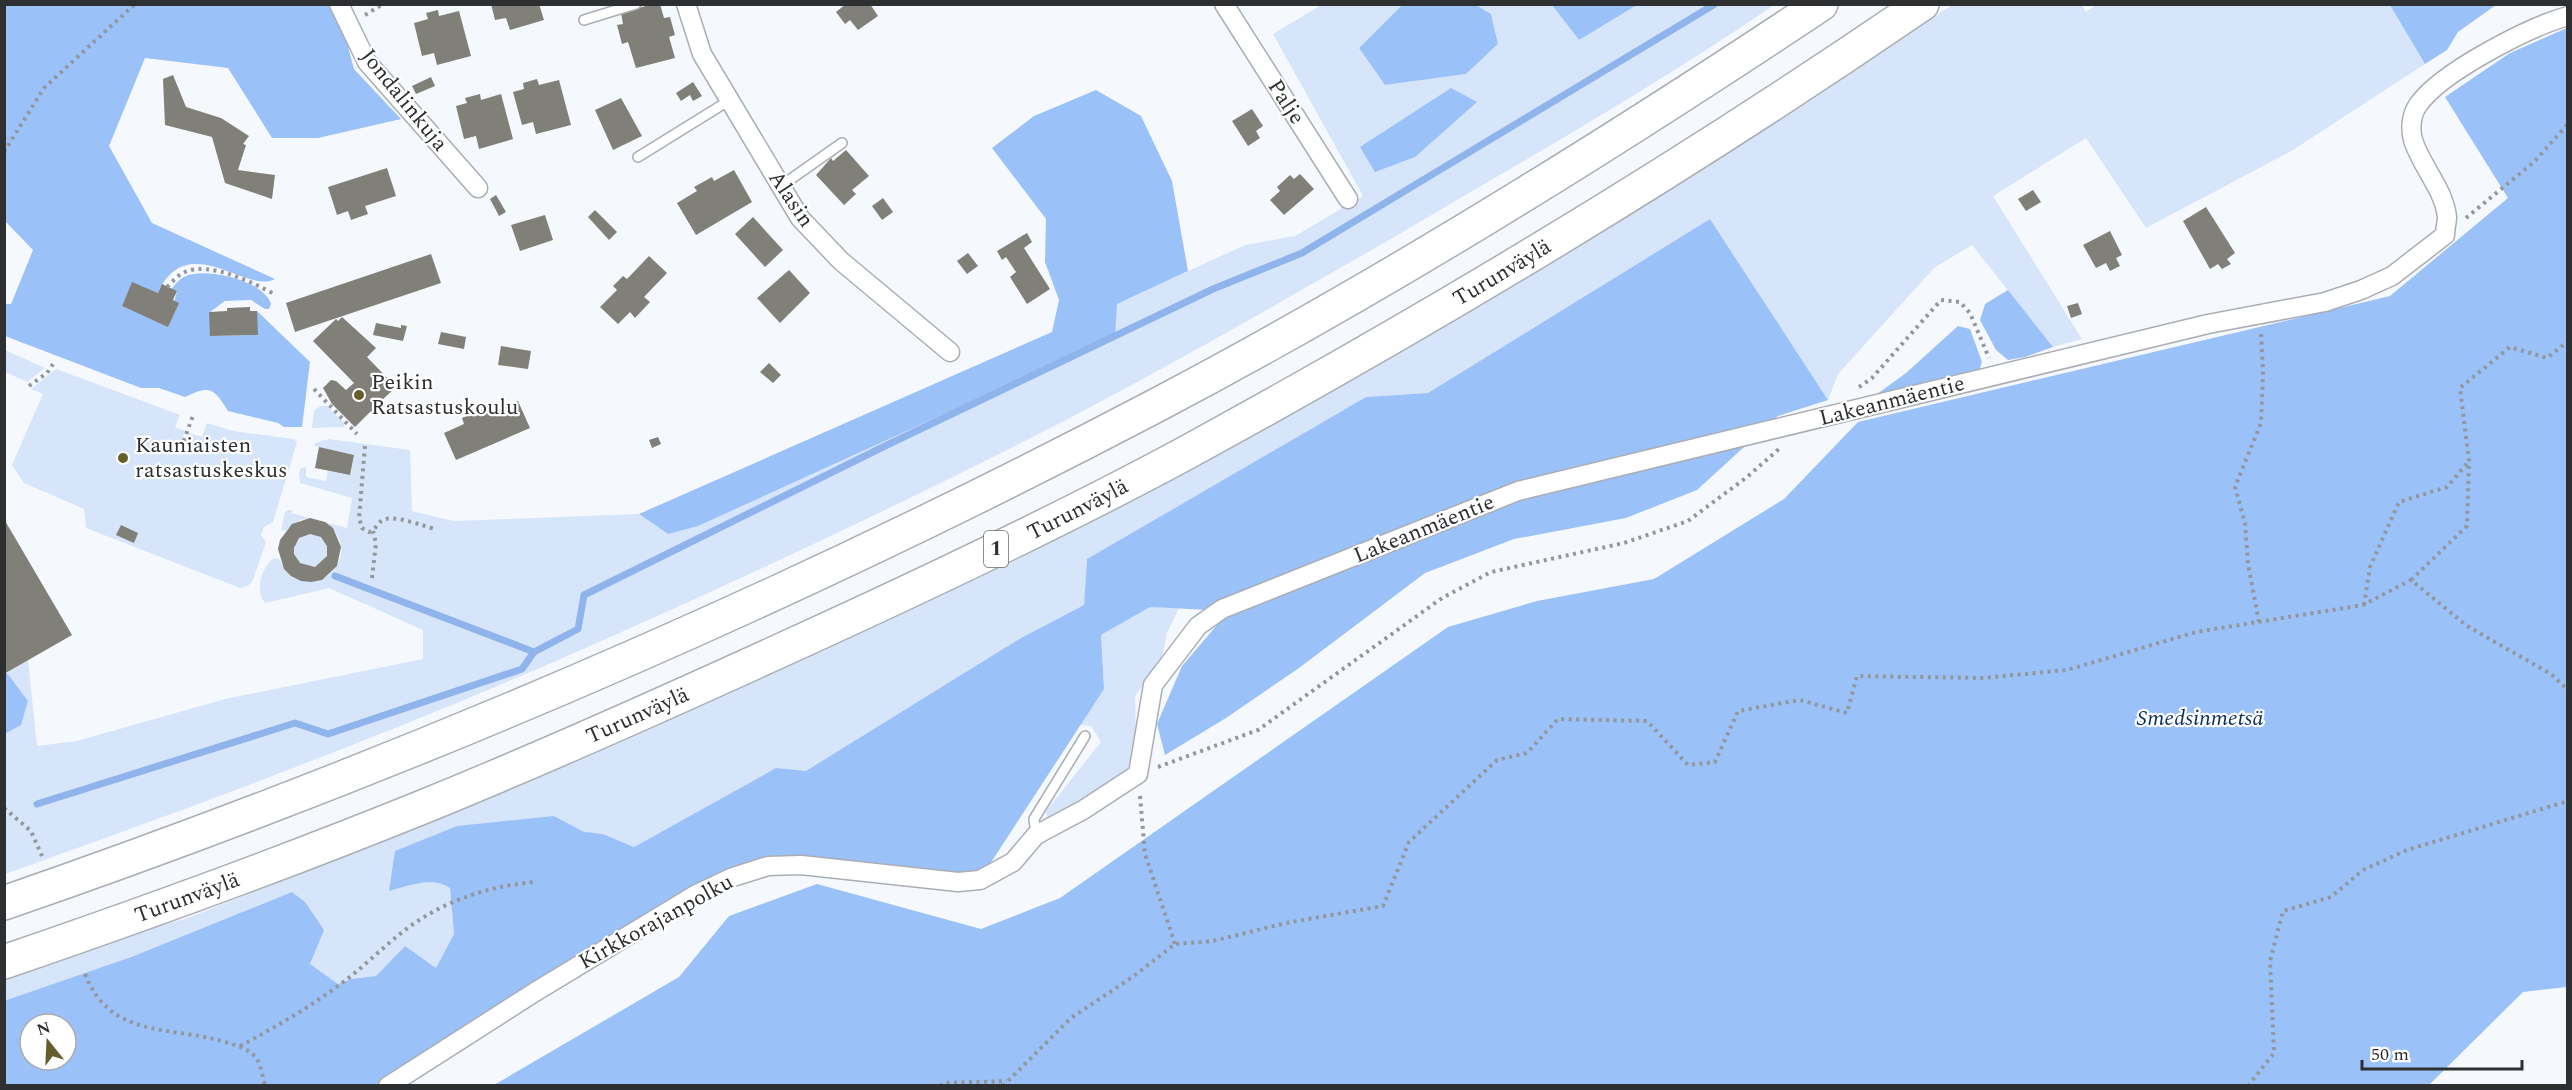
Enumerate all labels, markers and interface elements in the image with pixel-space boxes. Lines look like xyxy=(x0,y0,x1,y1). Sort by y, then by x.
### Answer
street label: Jondalinkuja xyxy=(352,41,456,159)
street label: Palje xyxy=(1259,73,1313,131)
street label: Alasin xyxy=(760,164,822,234)
street label: Turunväylä xyxy=(1446,230,1558,315)
place label: Peikin Ratsastuskoulu xyxy=(371,366,518,424)
street label: Lakeanmäentie xyxy=(1816,367,1968,435)
marker: Peikin Ratsastuskoulu xyxy=(352,388,366,402)
place label: Kauniaisten ratsastuskeskus xyxy=(135,429,288,487)
marker: Kauniaisten ratsastuskeskus xyxy=(116,451,130,465)
street label: Turunväylä xyxy=(1021,470,1134,549)
street label: Lakeanmäentie xyxy=(1349,486,1499,572)
road number: 1 xyxy=(984,531,1008,567)
street label: Turunväylä xyxy=(581,678,694,752)
park label: Smedsinmetsä xyxy=(2137,702,2263,735)
street label: Turunväylä xyxy=(130,863,244,932)
street label: Kirkkorajanpolku xyxy=(573,866,739,978)
north arrow xyxy=(18,1012,78,1072)
text: N xyxy=(34,1015,54,1042)
scale bar xyxy=(2362,1033,2522,1071)
text: 50 m xyxy=(2371,1041,2409,1068)

